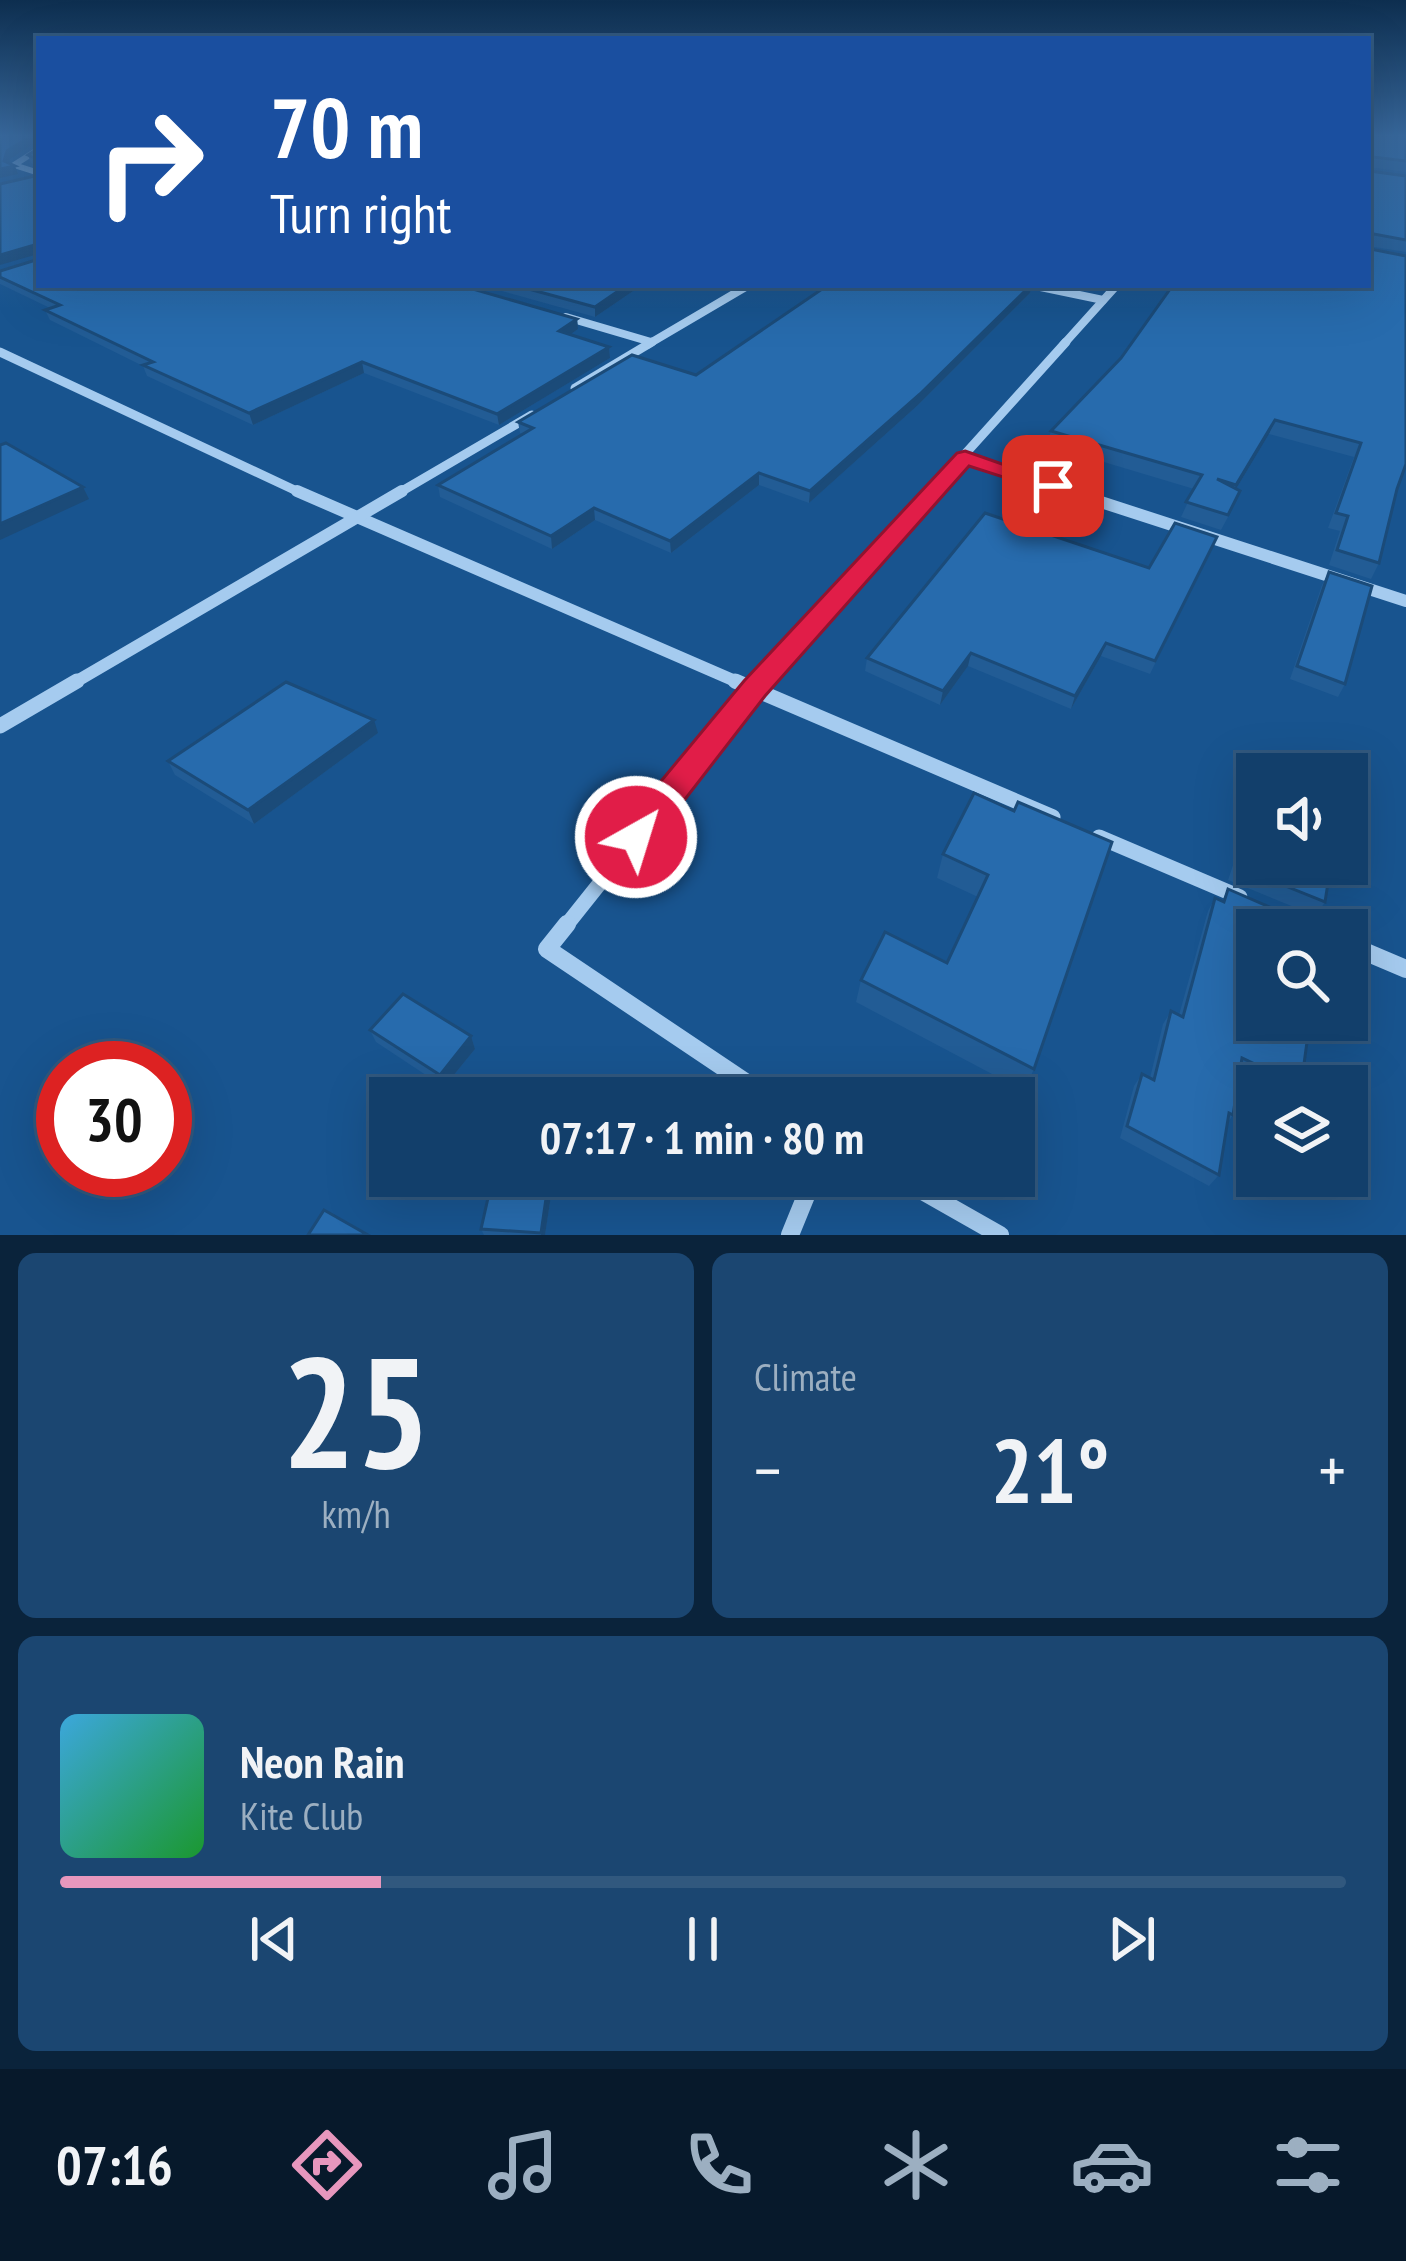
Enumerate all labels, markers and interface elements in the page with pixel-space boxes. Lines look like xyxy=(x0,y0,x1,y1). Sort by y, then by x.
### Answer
text: 70 m xyxy=(270,72,423,181)
icon: right xyxy=(72,84,228,240)
text: Turn right xyxy=(270,178,451,248)
pin xyxy=(1002,435,1104,537)
icon: arrive xyxy=(1020,453,1086,519)
map controls xyxy=(1236,753,1368,1197)
button: sound xyxy=(1236,753,1368,885)
position arrow xyxy=(573,774,699,900)
button: search xyxy=(1236,909,1368,1041)
speed limit sign: 30 xyxy=(36,1041,192,1197)
button: layers xyxy=(1236,1065,1368,1197)
text: 07:17 · 1 min · 80 m xyxy=(540,1108,864,1166)
text: 25 xyxy=(281,1309,431,1511)
text: Climate xyxy=(754,1351,857,1402)
text: 21° xyxy=(991,1411,1109,1528)
text: − xyxy=(754,1427,781,1512)
text: + xyxy=(1319,1427,1346,1512)
text: km/h xyxy=(321,1488,391,1539)
text: Neon Rain xyxy=(240,1732,405,1790)
text: Kite Club xyxy=(240,1790,363,1841)
icon: previous xyxy=(241,1906,307,1972)
icon: pause xyxy=(670,1906,736,1972)
icon: next xyxy=(1099,1906,1165,1972)
icon: directions xyxy=(285,2123,369,2207)
icon: music xyxy=(481,2123,565,2207)
icon: phone xyxy=(677,2123,761,2207)
icon: climate xyxy=(874,2123,958,2207)
icon: car xyxy=(1070,2123,1154,2207)
icon: filters xyxy=(1266,2123,1350,2207)
text: 07:16 xyxy=(56,2130,173,2200)

